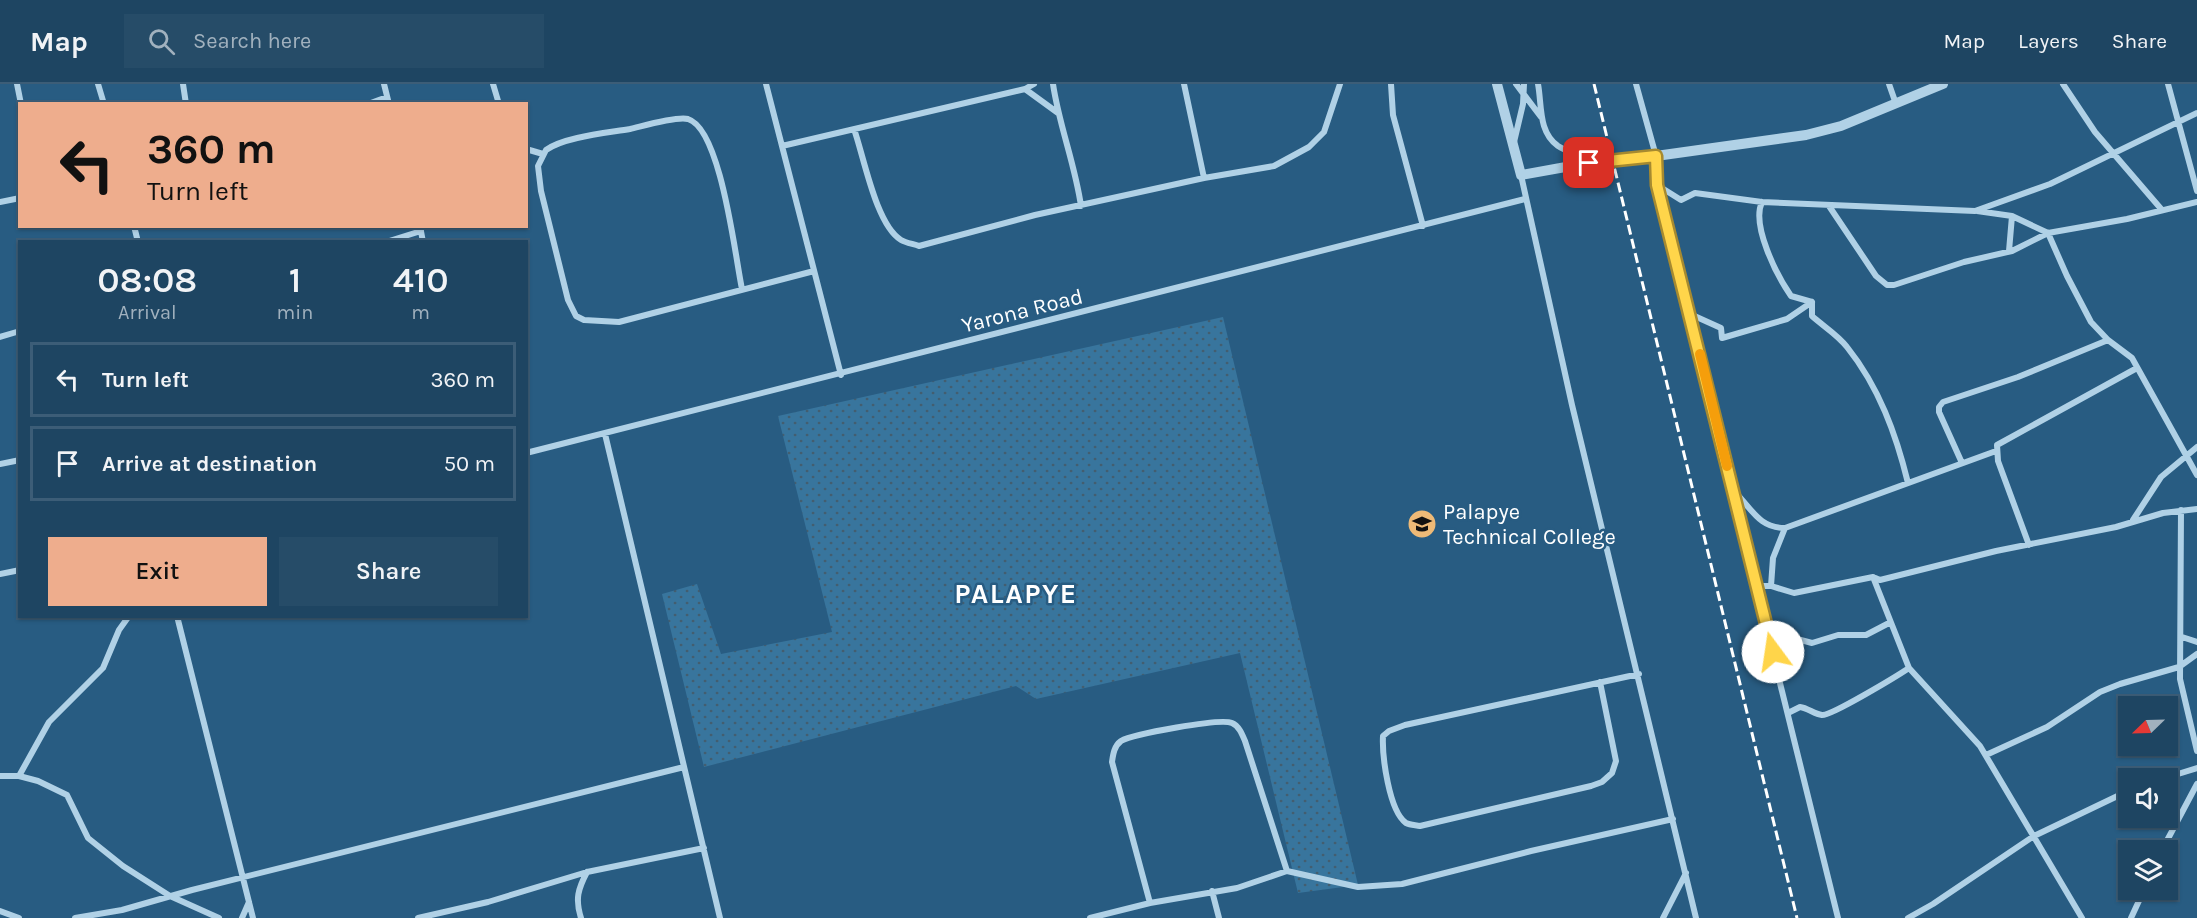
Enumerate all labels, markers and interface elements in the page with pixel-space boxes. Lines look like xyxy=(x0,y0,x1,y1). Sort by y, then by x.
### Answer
search box xyxy=(124,14,544,68)
text: Map xyxy=(30,25,88,58)
icon: search xyxy=(145,25,178,58)
text: Search here xyxy=(193,28,311,54)
text: Map xyxy=(1943,29,1985,53)
text: Layers xyxy=(2018,29,2079,53)
text: Share xyxy=(2112,29,2167,53)
text: 360 m xyxy=(147,124,276,174)
icon: left xyxy=(48,126,126,204)
pin xyxy=(1563,137,1614,188)
icon: arrive xyxy=(1572,146,1605,179)
text: Turn left xyxy=(147,175,248,207)
text: 08:08 xyxy=(97,259,197,301)
text: 1 xyxy=(289,259,301,301)
text: 410 xyxy=(393,259,449,301)
street label: Yarona Road xyxy=(959,283,1086,339)
text: Arrival xyxy=(118,301,177,324)
text: min xyxy=(277,301,313,324)
text: m xyxy=(411,301,430,324)
icon: left xyxy=(51,363,84,396)
text: Turn left xyxy=(102,367,189,393)
text: 360 m xyxy=(431,367,495,393)
icon: arrive xyxy=(51,447,84,480)
text: Arrive at destination xyxy=(102,451,317,477)
text: 50 m xyxy=(444,451,495,477)
place label: Palapye Technical College xyxy=(1443,499,1616,550)
school or university icon: Palapye Technical College xyxy=(1406,508,1438,540)
button: Exit xyxy=(48,537,267,606)
button: Share xyxy=(279,537,498,606)
district label: PALAPYE xyxy=(954,577,1078,610)
position arrow xyxy=(1741,620,1805,684)
north arrow xyxy=(2118,696,2178,756)
map controls xyxy=(2118,696,2178,900)
button: sound xyxy=(2118,768,2178,828)
button: layers xyxy=(2118,840,2178,900)

